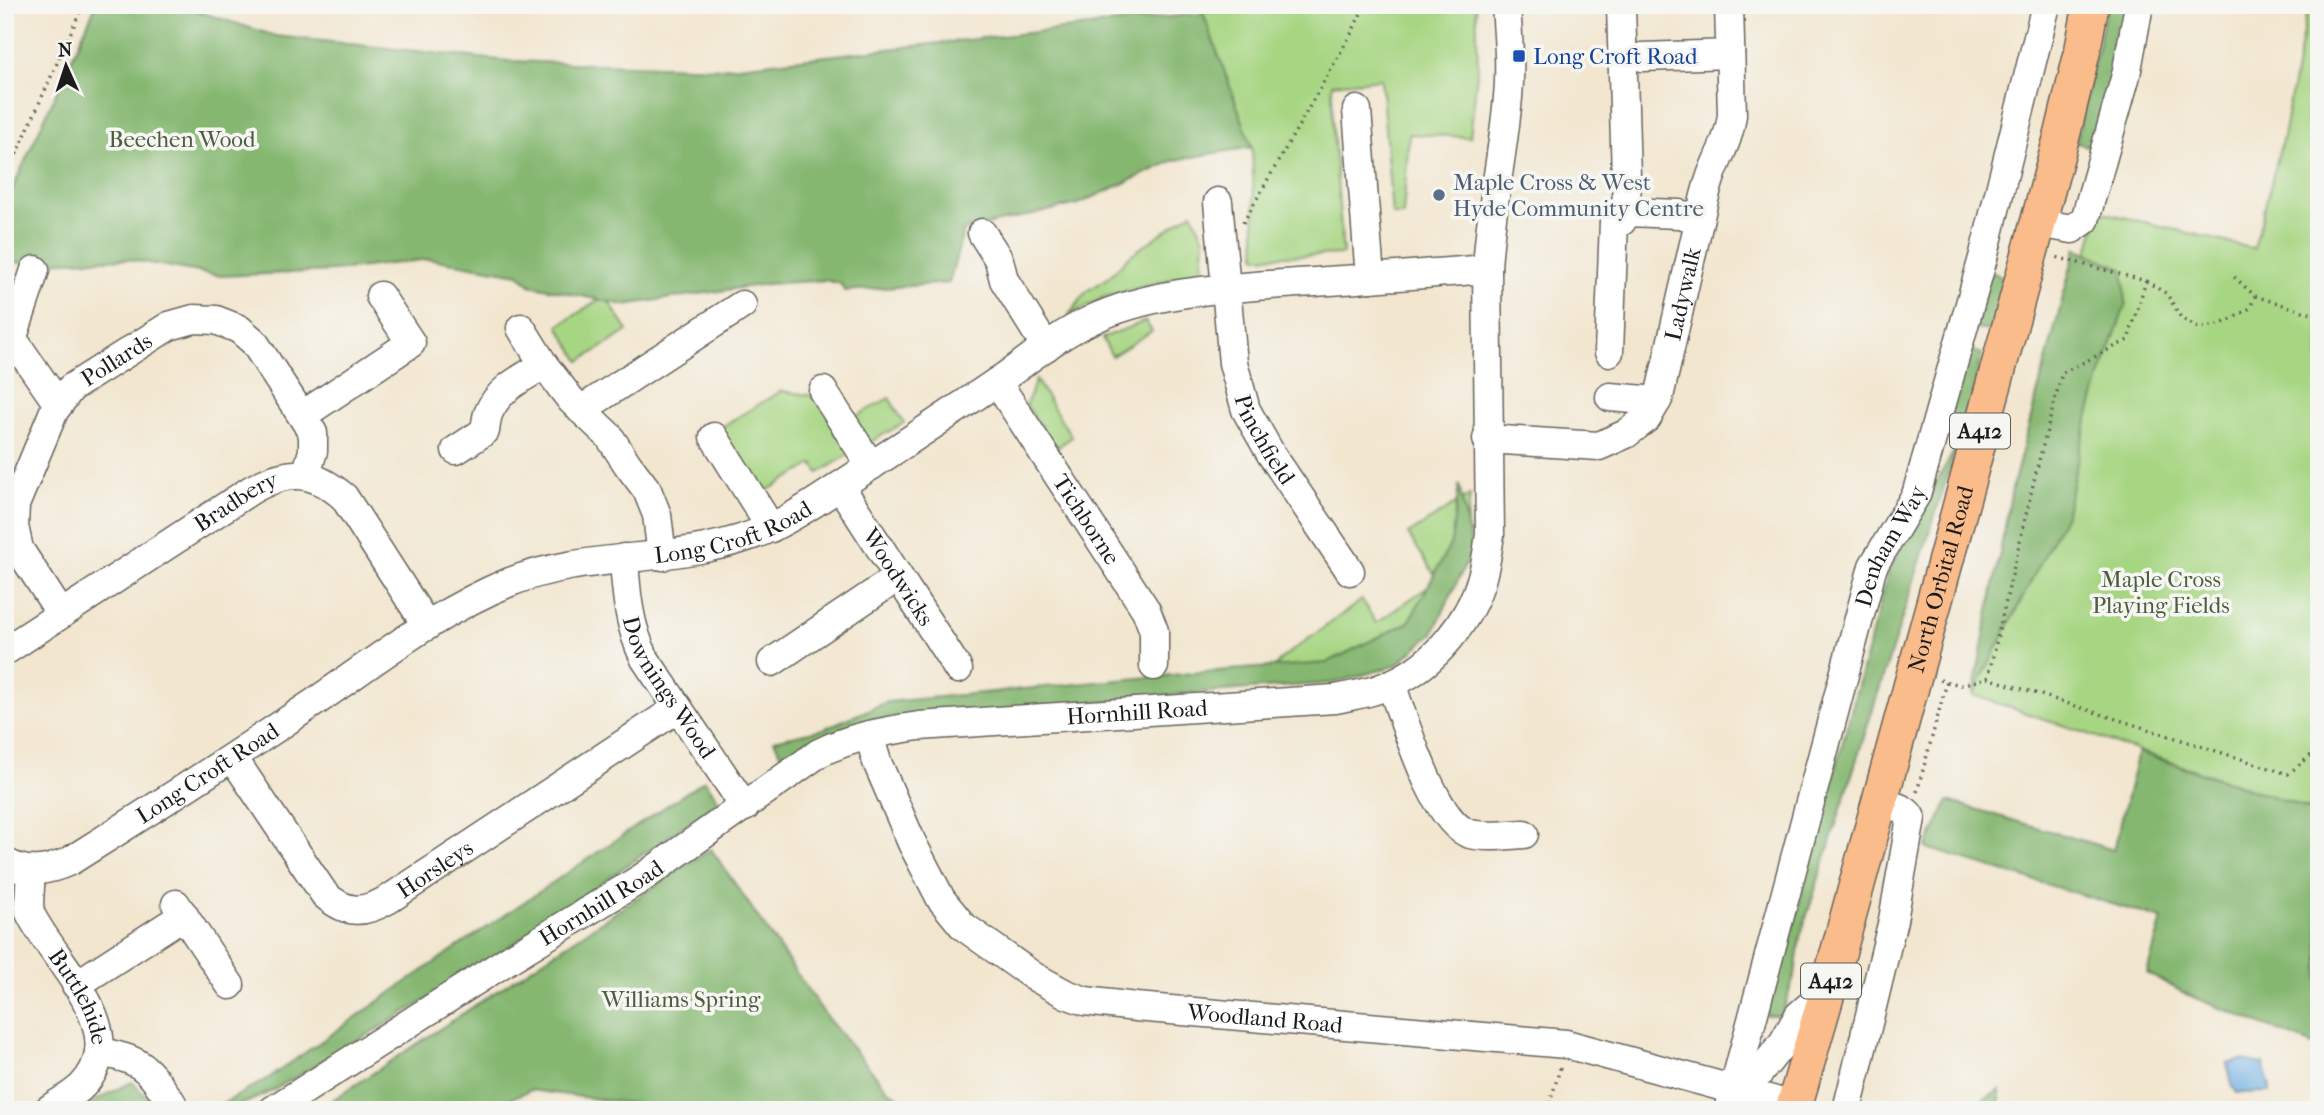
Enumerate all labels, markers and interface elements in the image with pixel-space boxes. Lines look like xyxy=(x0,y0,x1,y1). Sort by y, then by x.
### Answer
north arrow xyxy=(32,32,102,102)
text: N xyxy=(57,39,74,61)
place label: Long Croft Road xyxy=(1533,43,1698,70)
marker: Long Croft Road xyxy=(1511,48,1527,64)
park label: Beechen Wood xyxy=(108,126,256,153)
place label: Maple Cross & West Hyde Community Centre xyxy=(1453,169,1704,222)
marker: Maple Cross & West Hyde Community Centre xyxy=(1431,187,1447,203)
street label: Ladywalk xyxy=(1659,244,1706,343)
street label: Pollards xyxy=(76,327,157,392)
street label: Pinchfield xyxy=(1229,392,1301,490)
road number: A412 xyxy=(1950,414,2010,448)
street label: Bradbery xyxy=(189,465,282,537)
street label: Tichborne xyxy=(1047,469,1126,570)
street label: Denham Way xyxy=(1849,482,1932,610)
street label: North Orbital Road xyxy=(1902,482,1979,676)
street label: Long Croft Road xyxy=(653,494,817,569)
street label: Woodwicks xyxy=(857,522,940,631)
park label: Maple Cross Playing Fields xyxy=(2092,566,2230,619)
street label: Downings Wood xyxy=(617,613,722,764)
street label: Hornhill Road xyxy=(1066,694,1209,730)
street label: Long Croft Road xyxy=(131,716,284,829)
street label: Horsleys xyxy=(392,834,478,904)
street label: Hornhill Road xyxy=(534,854,669,951)
street label: Buttlehide xyxy=(43,943,113,1046)
road number: A412 xyxy=(1801,964,1861,998)
park label: Williams Spring xyxy=(601,986,761,1013)
street label: Woodland Road xyxy=(1185,998,1344,1038)

